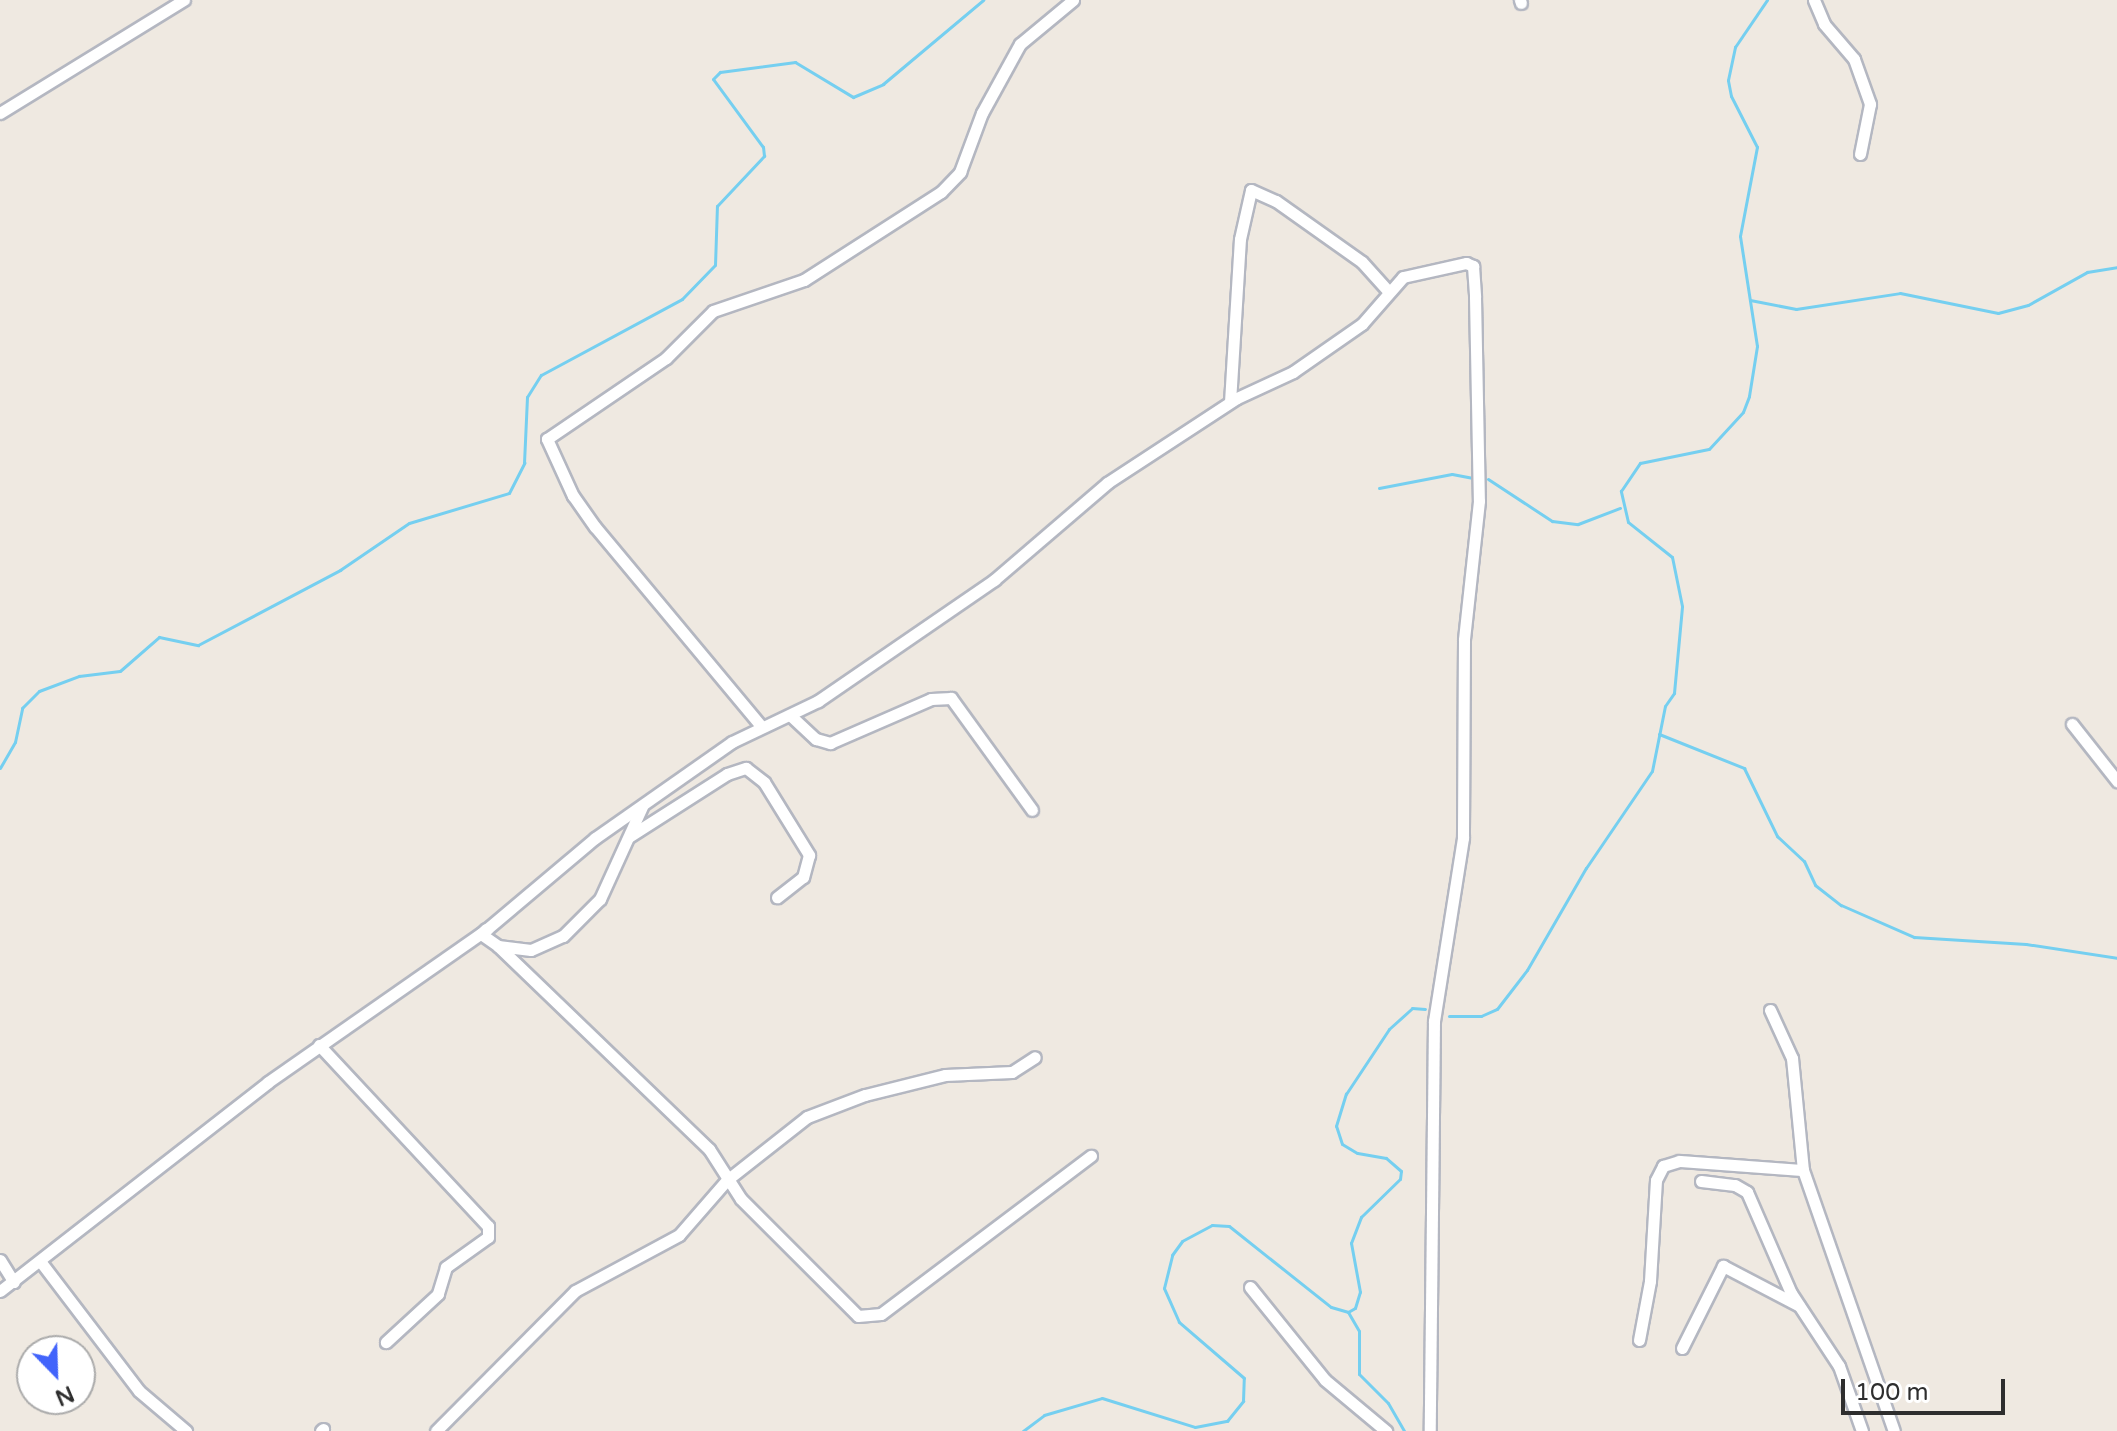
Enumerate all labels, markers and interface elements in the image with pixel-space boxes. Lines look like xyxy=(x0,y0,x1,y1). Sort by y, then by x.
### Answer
north arrow xyxy=(16,1335,96,1415)
scale bar xyxy=(1845,1363,2009,1413)
text: 100 m xyxy=(1855,1378,1929,1407)
text: N xyxy=(51,1380,78,1411)

